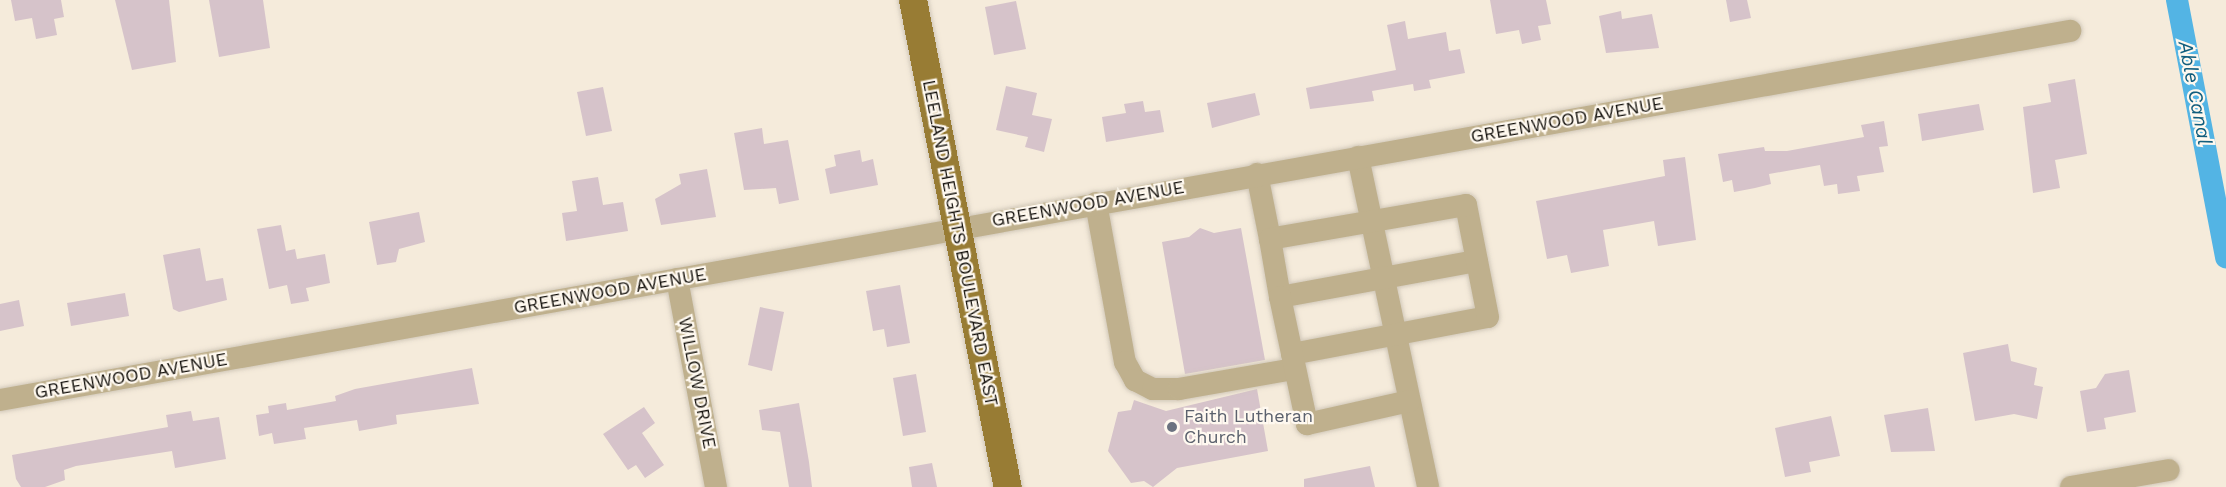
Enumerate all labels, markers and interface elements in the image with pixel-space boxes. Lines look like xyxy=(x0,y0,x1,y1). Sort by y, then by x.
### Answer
water label: Able Canal xyxy=(2173,39,2217,147)
street label: LEELAND HEIGHTS BOULEVARD EAST xyxy=(918,78,1002,408)
street label: GREENWOOD AVENUE xyxy=(1469,92,1665,148)
street label: GREENWOOD AVENUE xyxy=(990,176,1186,232)
street label: GREENWOOD AVENUE xyxy=(512,263,708,319)
street label: WILLOW DRIVE xyxy=(674,315,720,451)
street label: GREENWOOD AVENUE xyxy=(33,348,229,404)
place label: Faith Lutheran Church xyxy=(1184,406,1313,448)
marker: Faith Lutheran Church xyxy=(1165,420,1179,434)

